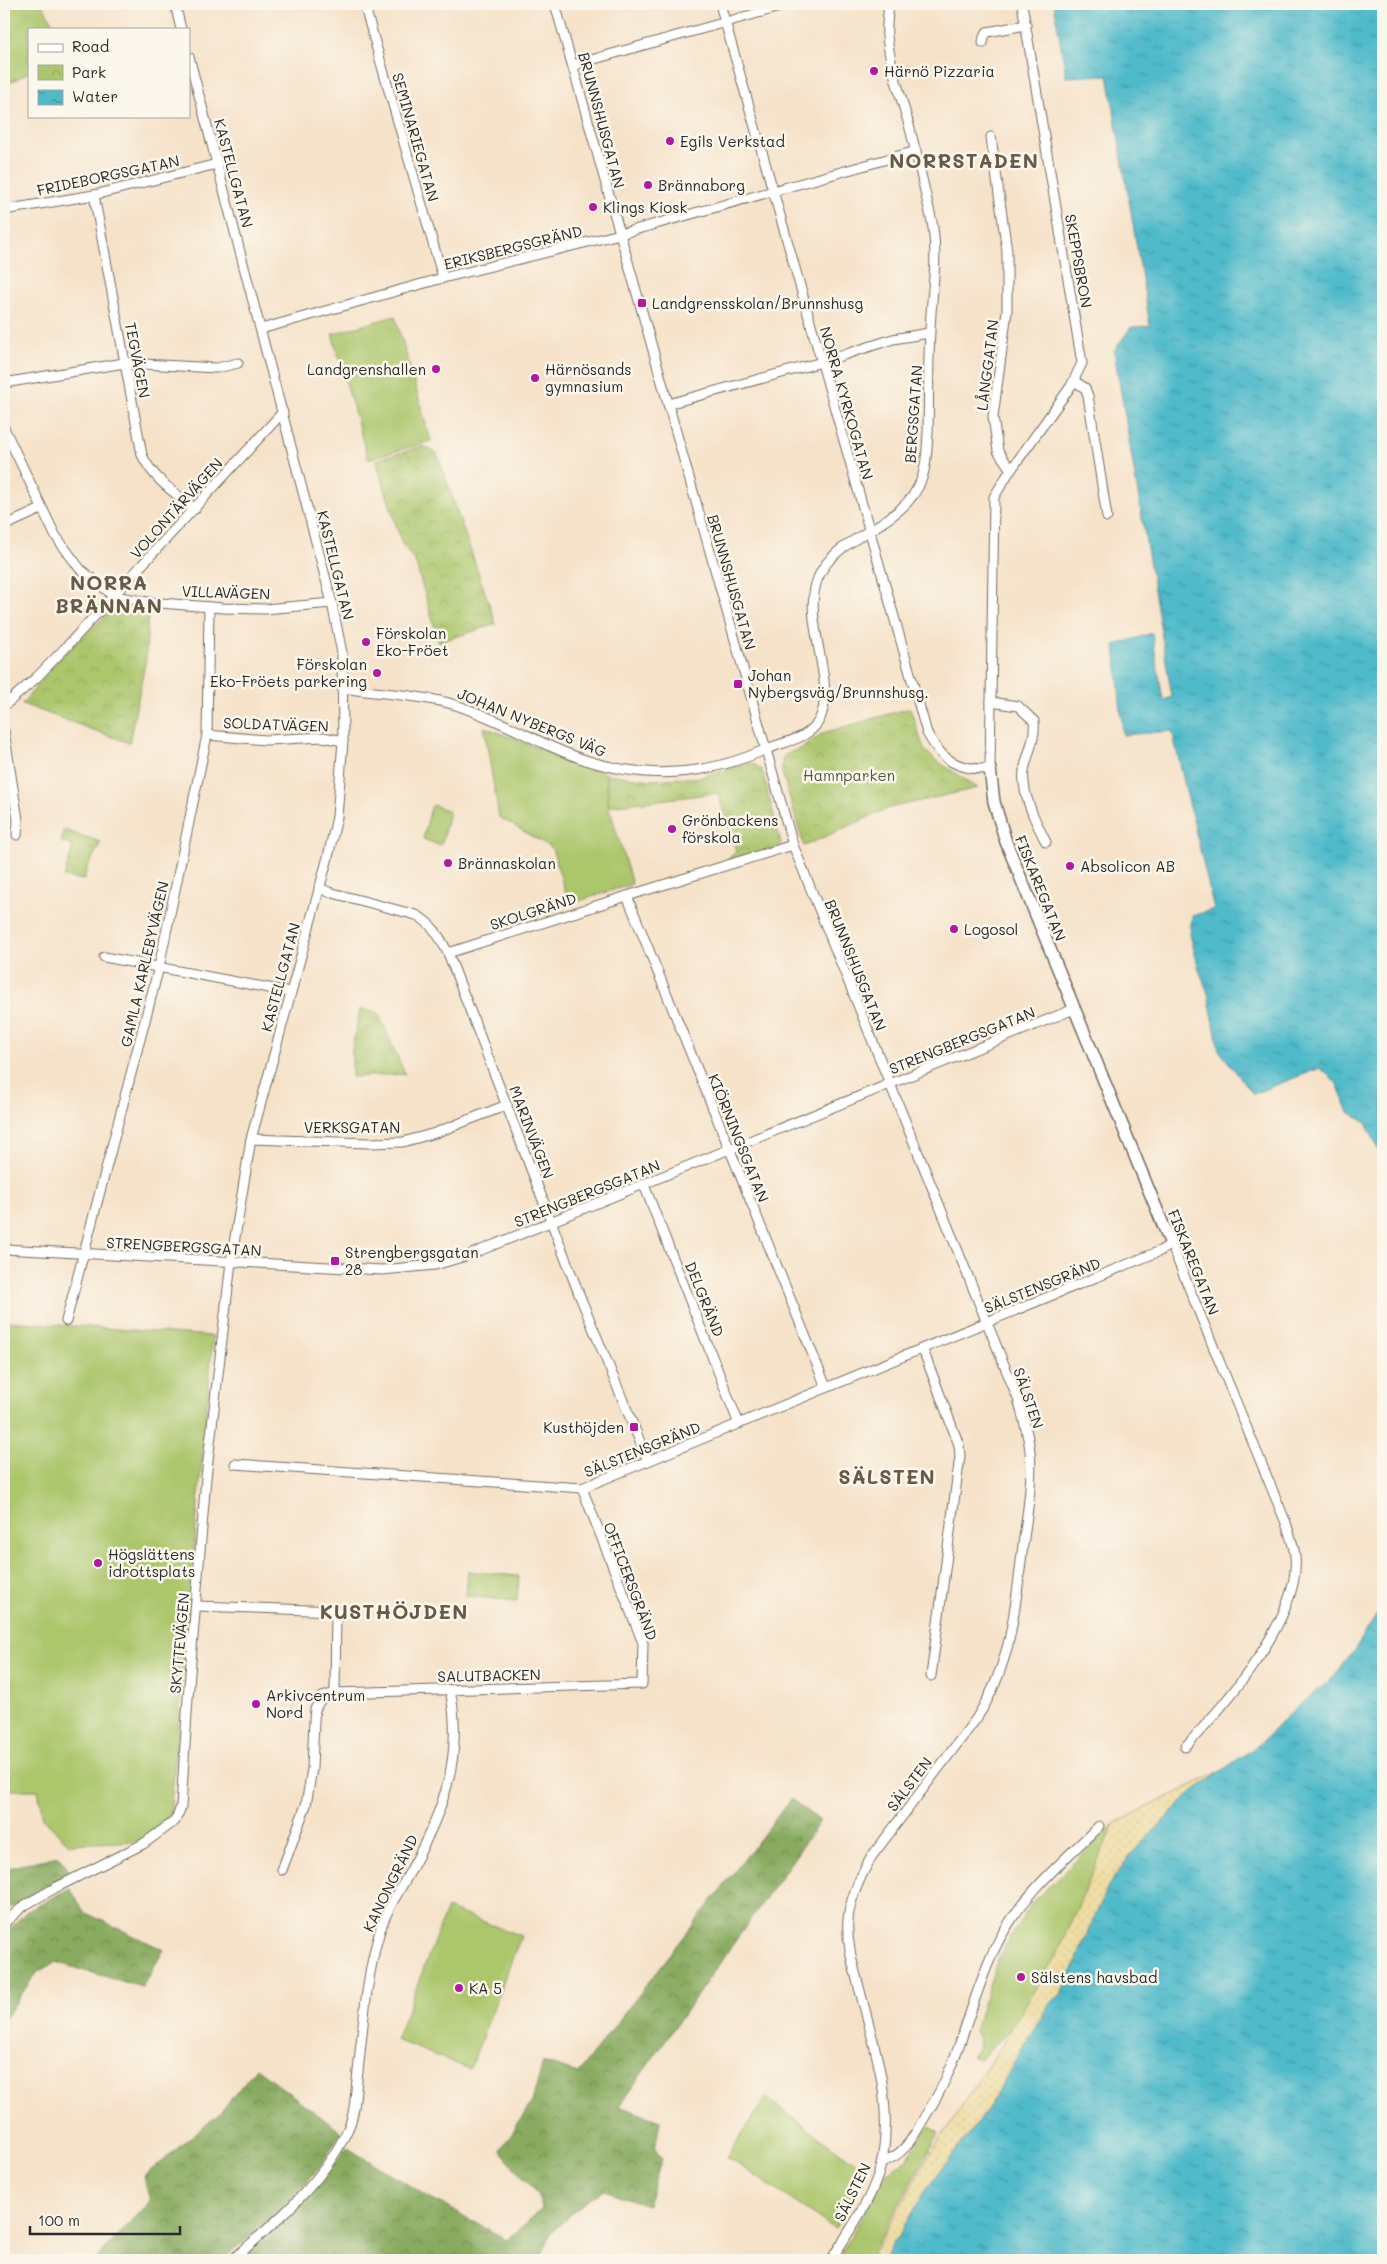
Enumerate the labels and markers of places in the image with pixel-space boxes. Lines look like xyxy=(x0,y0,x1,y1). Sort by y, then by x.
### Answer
place label: Härnö Pizzaria xyxy=(884,61,995,81)
marker: Härnö Pizzaria xyxy=(868,65,880,77)
place label: Egils Verkstad xyxy=(680,131,785,151)
marker: Egils Verkstad xyxy=(664,135,676,147)
place label: Brännaborg xyxy=(658,175,745,195)
marker: Brännaborg xyxy=(642,179,654,191)
place label: Klings Kiosk xyxy=(603,197,687,217)
marker: Klings Kiosk xyxy=(587,201,599,213)
place label: Landgrensskolan/Brunnshusg xyxy=(652,293,864,313)
marker: Landgrensskolan/Brunnshusg xyxy=(636,297,648,309)
place label: Landgrenshallen xyxy=(307,359,426,379)
place label: Härnösands gymnasium xyxy=(545,359,632,396)
marker: Landgrenshallen xyxy=(430,363,442,375)
marker: Härnösands gymnasium xyxy=(529,372,541,384)
place label: Förskolan Eko-Fröet xyxy=(376,623,448,660)
marker: Förskolan Eko-Fröet xyxy=(360,636,372,648)
place label: Förskolan Eko-Fröets parkering xyxy=(210,654,367,691)
place label: Johan Nybergsväg/Brunnshusg. xyxy=(748,665,929,702)
marker: Förskolan Eko-Fröets parkering xyxy=(371,667,383,679)
marker: Johan Nybergsväg/Brunnshusg. xyxy=(732,678,744,690)
place label: Grönbackens förskola xyxy=(682,810,778,847)
marker: Grönbackens förskola xyxy=(666,823,678,835)
place label: Brännaskolan xyxy=(458,853,556,873)
place label: Absolicon AB xyxy=(1080,856,1175,876)
marker: Brännaskolan xyxy=(442,857,454,869)
marker: Absolicon AB xyxy=(1064,860,1076,872)
place label: Logosol xyxy=(964,919,1018,939)
marker: Logosol xyxy=(948,923,960,935)
place label: Strengbergsgatan 28 xyxy=(345,1242,479,1279)
marker: Strengbergsgatan 28 xyxy=(329,1255,341,1267)
place label: Kusthöjden xyxy=(543,1417,624,1437)
marker: Kusthöjden xyxy=(628,1421,640,1433)
place label: Högslättens idrottsplats xyxy=(108,1544,195,1581)
marker: Högslättens idrottsplats xyxy=(92,1557,104,1569)
place label: Arkivcentrum Nord xyxy=(266,1685,365,1722)
marker: Arkivcentrum Nord xyxy=(250,1698,262,1710)
place label: Sälstens havsbad xyxy=(1031,1967,1158,1987)
marker: Sälstens havsbad xyxy=(1015,1971,1027,1983)
place label: KA 5 xyxy=(469,1978,502,1998)
marker: KA 5 xyxy=(453,1982,465,1994)

